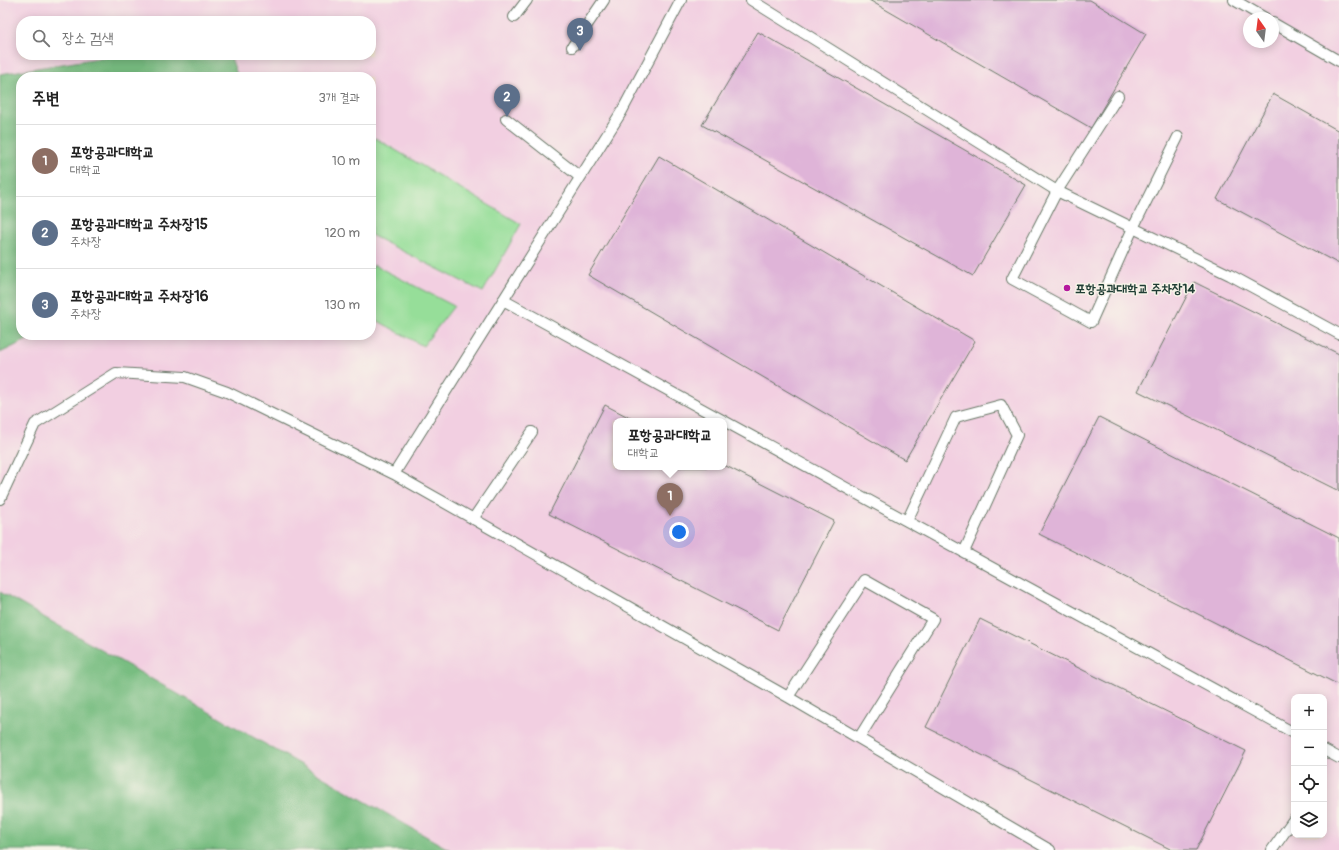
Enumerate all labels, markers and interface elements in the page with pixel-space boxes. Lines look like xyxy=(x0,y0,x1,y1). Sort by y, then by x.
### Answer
north arrow xyxy=(1243,12,1279,48)
search box xyxy=(16,16,376,60)
pin: 3 xyxy=(567,18,593,51)
icon: search xyxy=(30,27,52,49)
text: 장소 검색 xyxy=(62,29,114,48)
pin: 2 xyxy=(494,84,520,117)
text: 주변 xyxy=(32,88,59,109)
text: 3개 결과 xyxy=(319,90,360,106)
text: 포항공과대학교 xyxy=(70,143,155,162)
text: 1 xyxy=(42,153,48,169)
text: 10 m xyxy=(332,153,360,169)
text: 대학교 xyxy=(70,162,101,178)
text: 포항공과대학교 주차장15 xyxy=(70,215,208,234)
text: 2 xyxy=(41,225,49,241)
text: 120 m xyxy=(324,225,360,241)
text: 주차장 xyxy=(70,234,101,250)
place label: 포항공과대학교 주차장14 xyxy=(1075,281,1196,297)
marker: 포항공과대학교 주차장14 xyxy=(1062,283,1072,293)
text: 포항공과대학교 주차장16 xyxy=(70,287,209,306)
text: 3 xyxy=(41,297,49,313)
text: 130 m xyxy=(324,297,360,313)
text: 주차장 xyxy=(70,306,101,322)
popup xyxy=(613,418,727,470)
text: 포항공과대학교 xyxy=(628,426,712,445)
text: 대학교 xyxy=(628,445,659,461)
pin: 1 xyxy=(657,483,683,516)
your location xyxy=(669,522,689,542)
map controls xyxy=(1291,694,1327,838)
button: + xyxy=(1291,694,1327,730)
button: − xyxy=(1291,730,1327,766)
button: locate xyxy=(1291,766,1327,802)
button: layers xyxy=(1291,802,1327,838)

